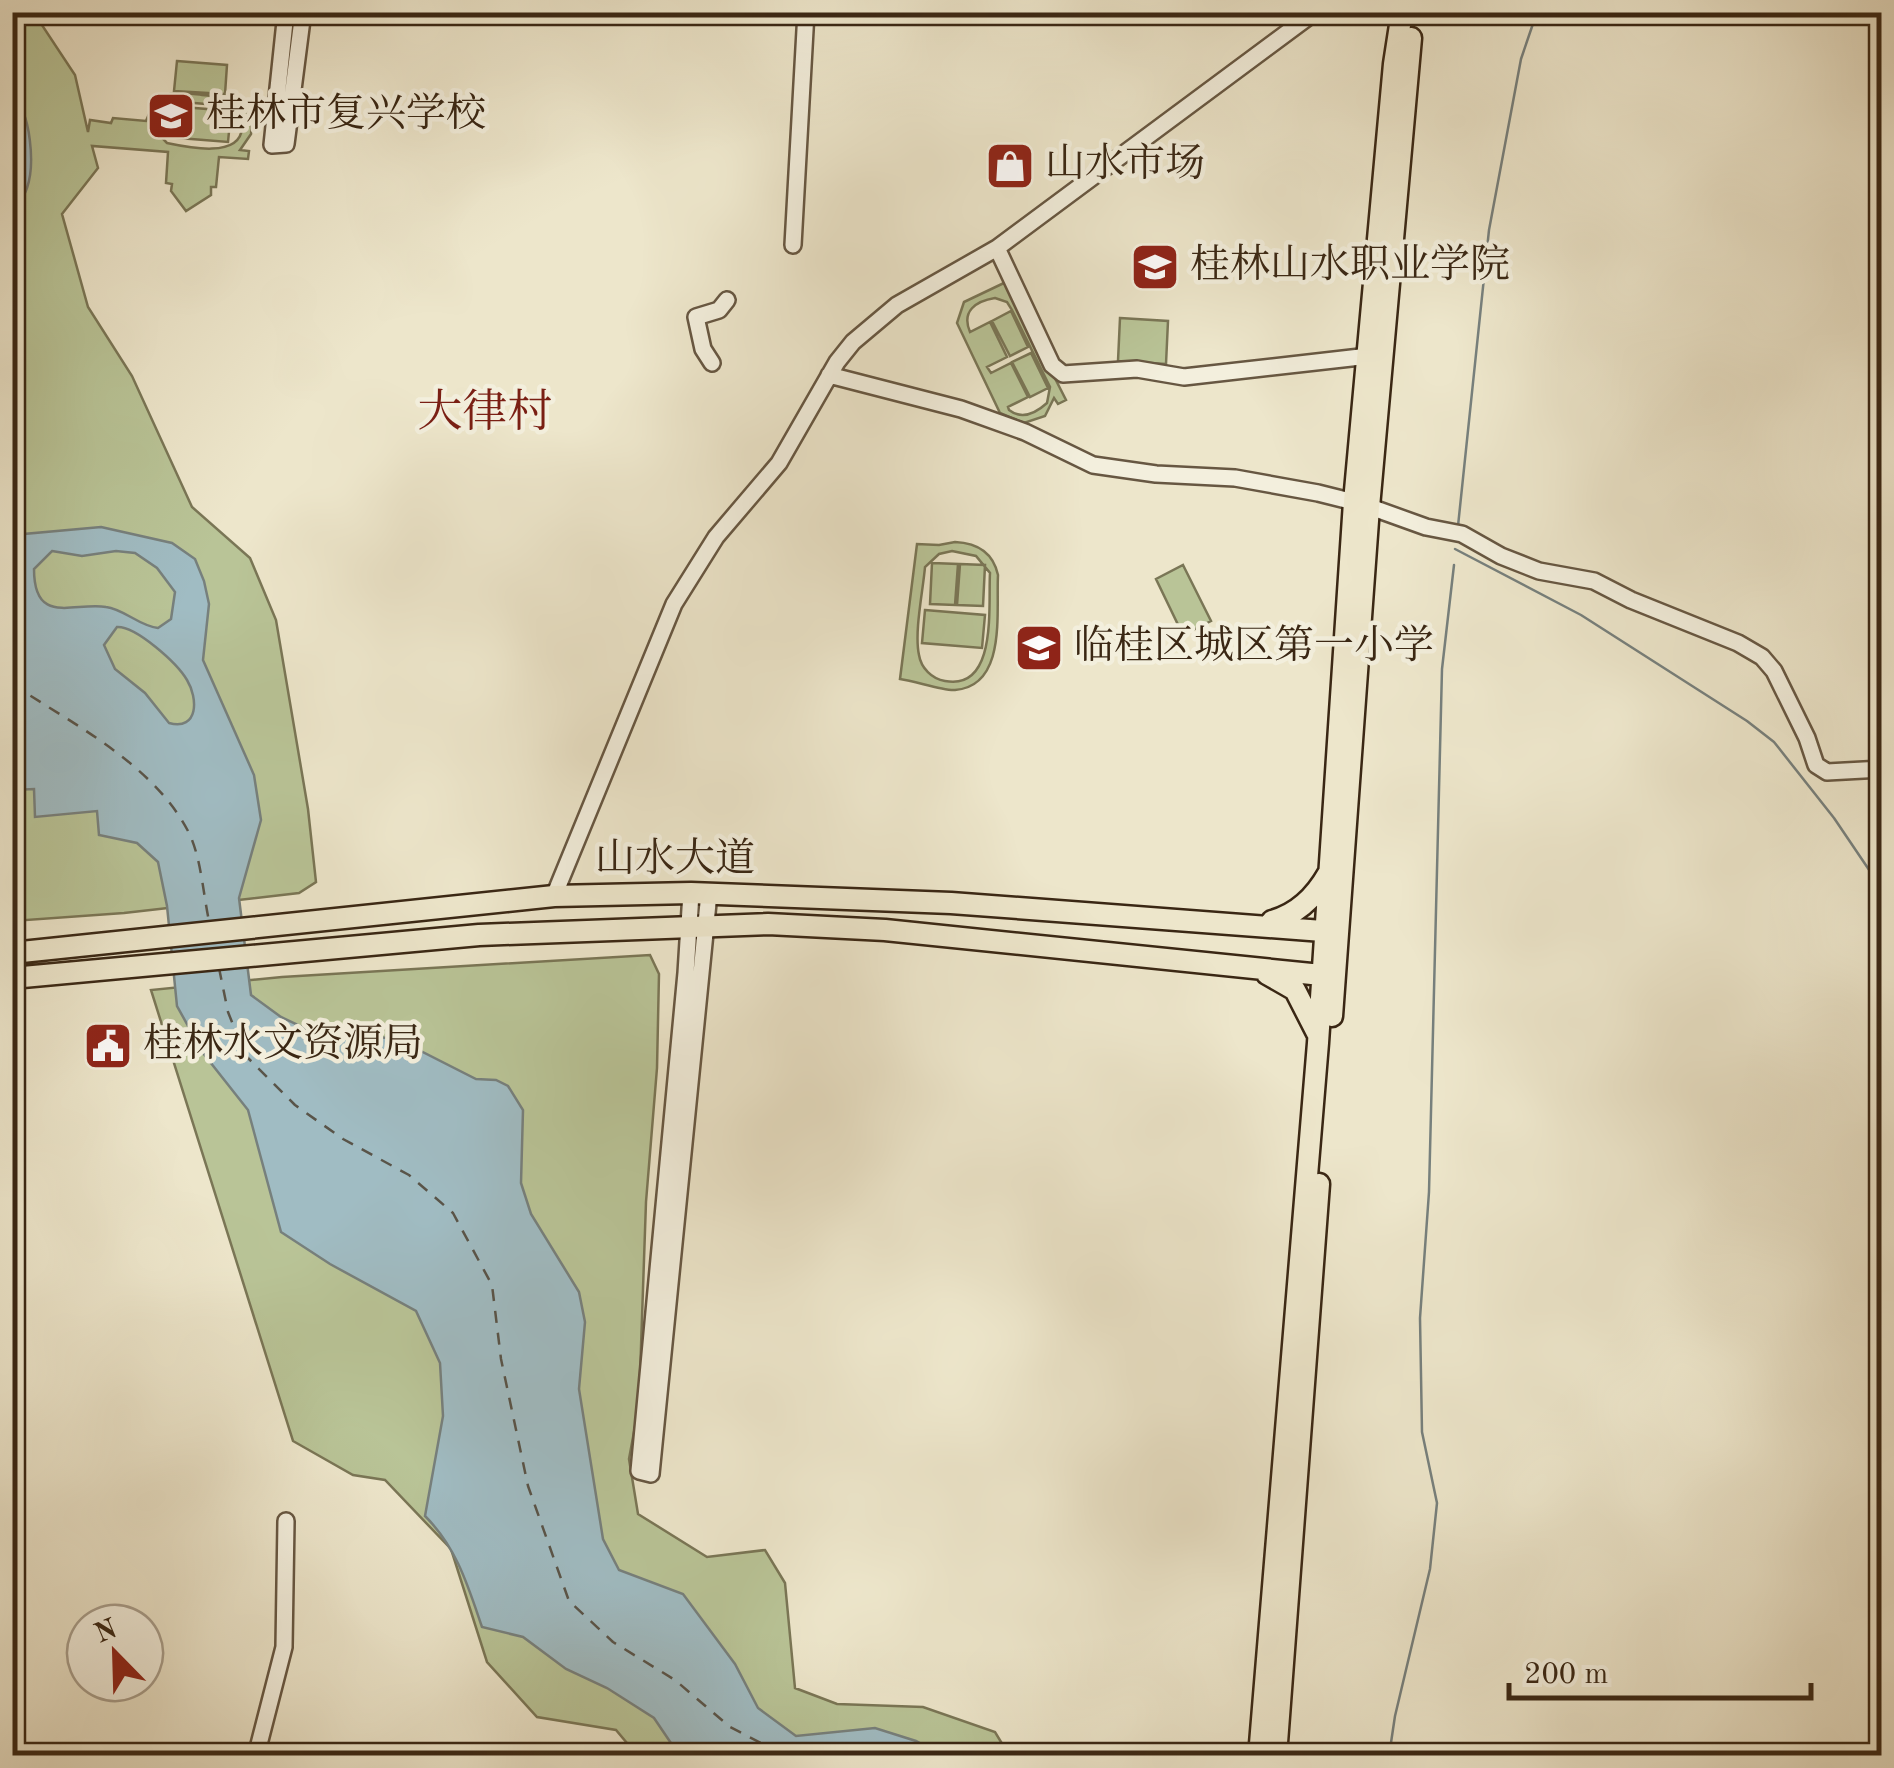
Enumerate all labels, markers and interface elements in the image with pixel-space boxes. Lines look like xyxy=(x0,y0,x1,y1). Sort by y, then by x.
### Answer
school or university icon: 桂林市复兴学校 xyxy=(145,90,197,142)
place label: 桂林市复兴学校 xyxy=(206,92,486,136)
shop icon: 山水市场 xyxy=(984,140,1036,192)
place label: 山水市场 xyxy=(1045,142,1205,186)
school or university icon: 桂林山水职业学院 xyxy=(1129,241,1181,293)
place label: 桂林山水职业学院 xyxy=(1190,243,1510,287)
district label: 大律村 xyxy=(417,388,553,437)
school or university icon: 临桂区城区第一小学 xyxy=(1013,622,1065,674)
place label: 临桂区城区第一小学 xyxy=(1074,624,1434,668)
street label: 山水大道 xyxy=(595,837,755,881)
public building icon: 桂林水文资源局 xyxy=(82,1020,134,1072)
place label: 桂林水文资源局 xyxy=(143,1022,423,1066)
north arrow xyxy=(65,1603,165,1703)
text: N xyxy=(91,1615,122,1650)
scale bar xyxy=(1509,1638,1812,1700)
text: 200 m xyxy=(1524,1660,1608,1690)

